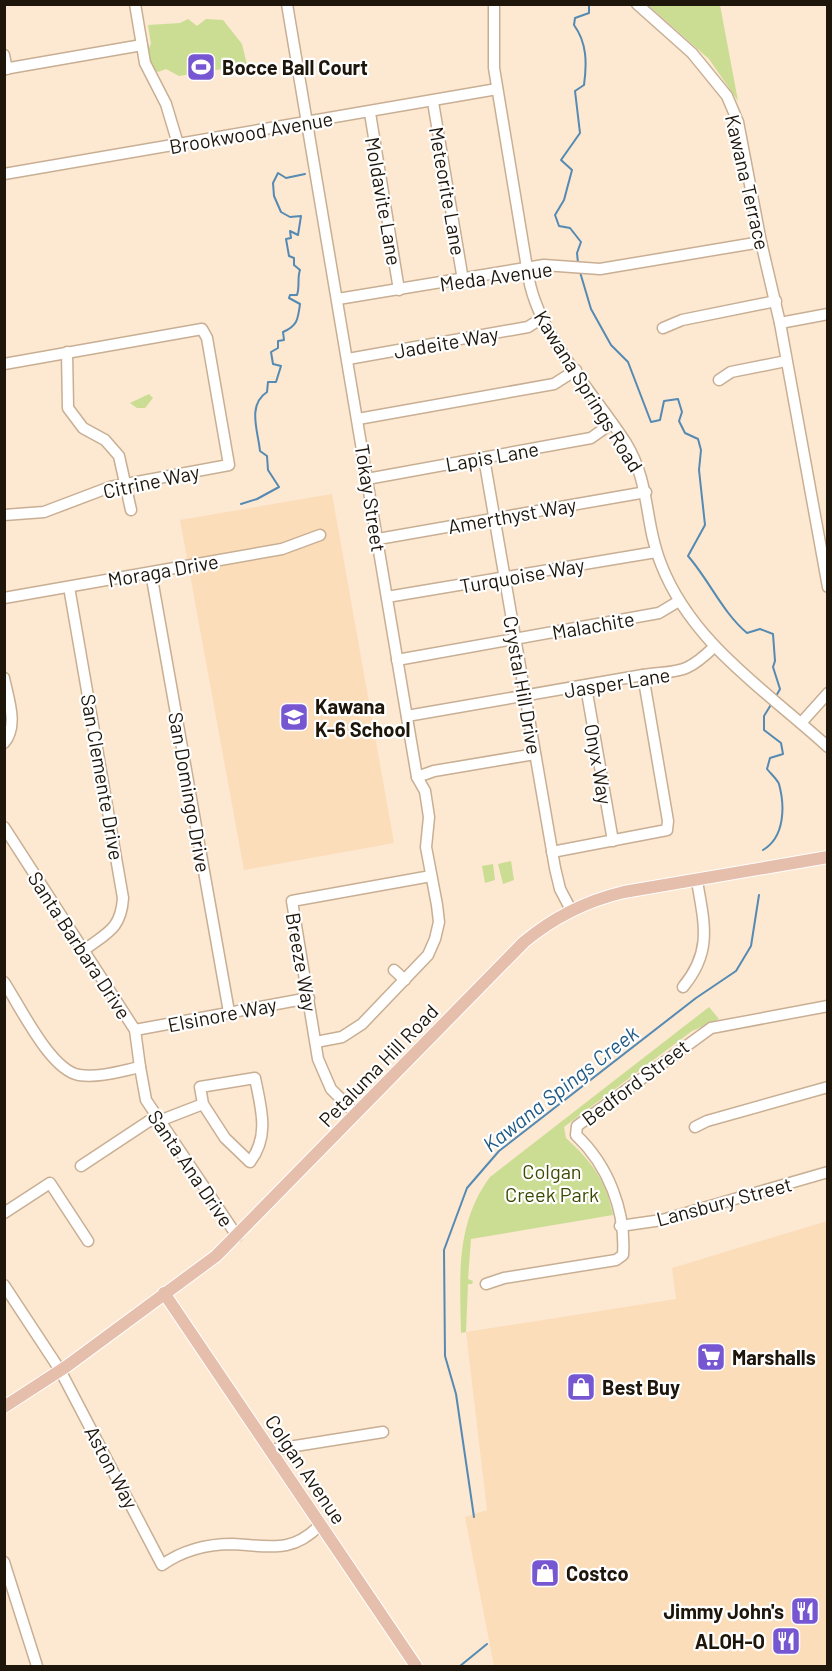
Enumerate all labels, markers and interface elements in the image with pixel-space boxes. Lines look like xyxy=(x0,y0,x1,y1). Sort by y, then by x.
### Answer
sports icon: Bocce Ball Court xyxy=(185,51,217,83)
place label: Bocce Ball Court xyxy=(222,55,368,79)
street label: Brookwood Avenue xyxy=(167,106,335,158)
street label: Kawana Terrace xyxy=(721,112,775,252)
street label: Meteorite Lane xyxy=(425,125,471,257)
street label: Moldavite Lane xyxy=(361,135,407,267)
street label: Meda Avenue xyxy=(438,256,554,296)
street label: Kawana Springs Road xyxy=(530,306,648,476)
street label: Jadeite Way xyxy=(392,321,500,363)
street label: Lapis Lane xyxy=(444,436,540,476)
street label: Tokay Street xyxy=(351,442,391,554)
street label: Citrine Way xyxy=(101,459,201,503)
street label: Amerthyst Way xyxy=(446,492,578,538)
street label: Moraga Drive xyxy=(106,548,220,592)
street label: Turquoise Way xyxy=(458,552,586,598)
street label: Malachite xyxy=(550,606,636,644)
street label: Crystal Hill Drive xyxy=(499,614,547,756)
street label: Jasper Lane xyxy=(562,662,672,702)
street label: San Clemente Drive xyxy=(77,692,129,862)
place label: Kawana K-6 School xyxy=(315,694,410,741)
school or university icon: Kawana K-6 School xyxy=(278,701,310,733)
street label: San Domingo Drive xyxy=(164,710,216,874)
street label: Onyx Way xyxy=(580,722,618,806)
street label: Santa Barbara Drive xyxy=(23,867,137,1023)
street label: Breeze Way xyxy=(281,910,323,1014)
street label: Elsinore Way xyxy=(165,992,279,1036)
street label: Petaluma Hill Road xyxy=(313,999,443,1131)
water label: Kawana Spings Creek xyxy=(477,1019,643,1156)
street label: Bedford Street xyxy=(577,1034,693,1130)
street label: Santa Ana Drive xyxy=(143,1105,239,1231)
park label: Colgan Creek Park xyxy=(505,1159,599,1206)
street label: Lansbury Street xyxy=(654,1171,794,1231)
supermarket icon: Marshalls xyxy=(695,1341,727,1373)
place label: Marshalls xyxy=(732,1345,816,1369)
shop icon: Best Buy xyxy=(565,1371,597,1403)
place label: Best Buy xyxy=(602,1375,680,1399)
street label: Colgan Avenue xyxy=(261,1410,351,1528)
street label: Aston Way xyxy=(80,1421,144,1513)
shop icon: Costco xyxy=(529,1557,561,1589)
place label: Costco xyxy=(566,1561,629,1585)
restaurant icon: Jimmy John's xyxy=(789,1595,821,1627)
place label: Jimmy John's xyxy=(663,1599,784,1623)
restaurant icon: ALOH-O xyxy=(770,1625,802,1657)
place label: ALOH-O xyxy=(695,1629,765,1653)

